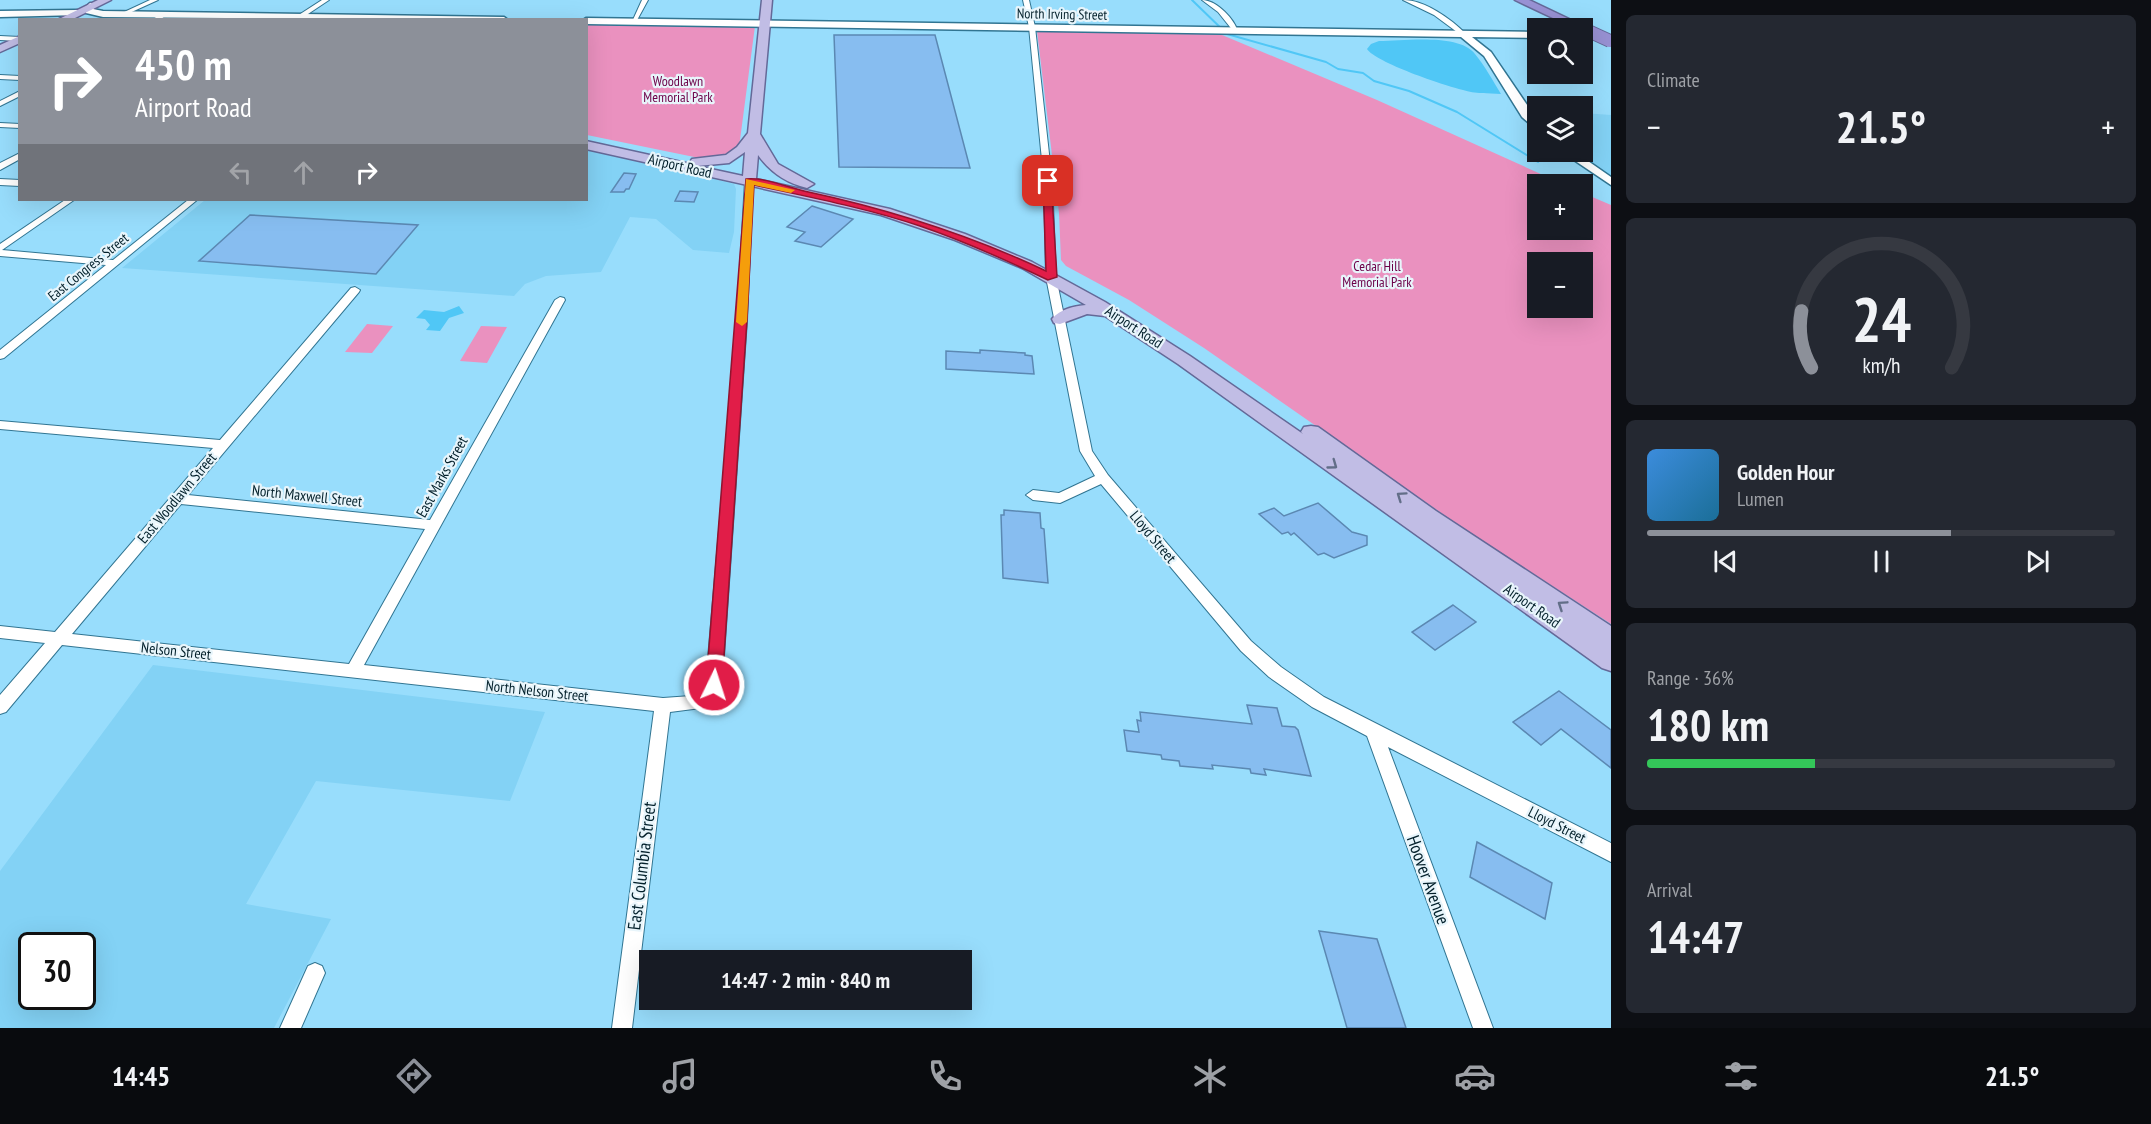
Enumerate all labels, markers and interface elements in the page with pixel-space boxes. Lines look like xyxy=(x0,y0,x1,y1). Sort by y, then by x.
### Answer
street label: North Irving Street xyxy=(1017,4,1108,24)
map controls xyxy=(1527,18,1593,318)
button: search xyxy=(1527,18,1593,84)
text: 450 m xyxy=(135,37,232,92)
icon: right xyxy=(36,42,114,120)
text: Climate xyxy=(1647,67,1700,93)
park label: Woodlawn Memorial Park xyxy=(643,72,713,106)
text: Airport Road xyxy=(135,90,252,124)
button: layers xyxy=(1527,96,1593,162)
text: 21.5° xyxy=(1836,97,1926,155)
text: − xyxy=(1647,105,1661,148)
text: + xyxy=(2101,105,2115,148)
street label: Airport Road xyxy=(646,149,714,182)
pin xyxy=(1022,155,1073,206)
icon: left xyxy=(224,156,257,189)
icon: ahead xyxy=(287,156,320,189)
icon: right xyxy=(350,156,383,189)
icon: arrive xyxy=(1031,164,1064,197)
button: + xyxy=(1527,174,1593,240)
street label: East Congress Street xyxy=(44,229,132,305)
button: − xyxy=(1527,252,1593,318)
park label: Cedar Hill Memorial Park xyxy=(1342,257,1412,291)
text: 24 xyxy=(1851,279,1911,360)
street label: Airport Road xyxy=(1102,301,1167,352)
text: km/h xyxy=(1862,352,1900,380)
street label: East Marks Street xyxy=(412,433,472,521)
street label: East Woodlawn Street xyxy=(133,448,220,547)
one-way arrow xyxy=(1326,458,1337,469)
text: Golden Hour xyxy=(1737,458,1835,486)
street label: North Maxwell Street xyxy=(251,480,363,511)
text: Lumen xyxy=(1737,486,1784,512)
one-way arrow xyxy=(1397,492,1408,503)
street label: Lloyd Street xyxy=(1126,507,1181,567)
icon: previous xyxy=(1709,545,1742,578)
icon: pause xyxy=(1865,545,1898,578)
icon: next xyxy=(2021,545,2054,578)
street label: Airport Road xyxy=(1500,579,1564,632)
one-way arrow xyxy=(1558,601,1569,612)
street label: Nelson Street xyxy=(140,637,212,664)
position arrow xyxy=(682,653,746,717)
text: Range · 36% xyxy=(1647,665,1734,691)
street label: North Nelson Street xyxy=(485,676,589,705)
text: 180 km xyxy=(1647,695,1769,753)
street label: East Columbia Street xyxy=(622,800,661,931)
street label: Lloyd Street xyxy=(1525,802,1589,847)
street label: Hoover Avenue xyxy=(1402,832,1455,928)
text: Arrival xyxy=(1647,877,1692,903)
text: 14:47 xyxy=(1647,907,1744,965)
speed limit sign: 30 xyxy=(18,932,96,1010)
text: 14:47 · 2 min · 840 m xyxy=(721,966,890,994)
icon: directions xyxy=(393,1055,435,1097)
icon: music xyxy=(659,1055,701,1097)
icon: phone xyxy=(924,1055,966,1097)
icon: climate xyxy=(1189,1055,1231,1097)
icon: car xyxy=(1454,1055,1496,1097)
icon: filters xyxy=(1720,1055,1762,1097)
text: 14:45 xyxy=(112,1059,170,1093)
text: 21.5° xyxy=(1985,1059,2039,1093)

